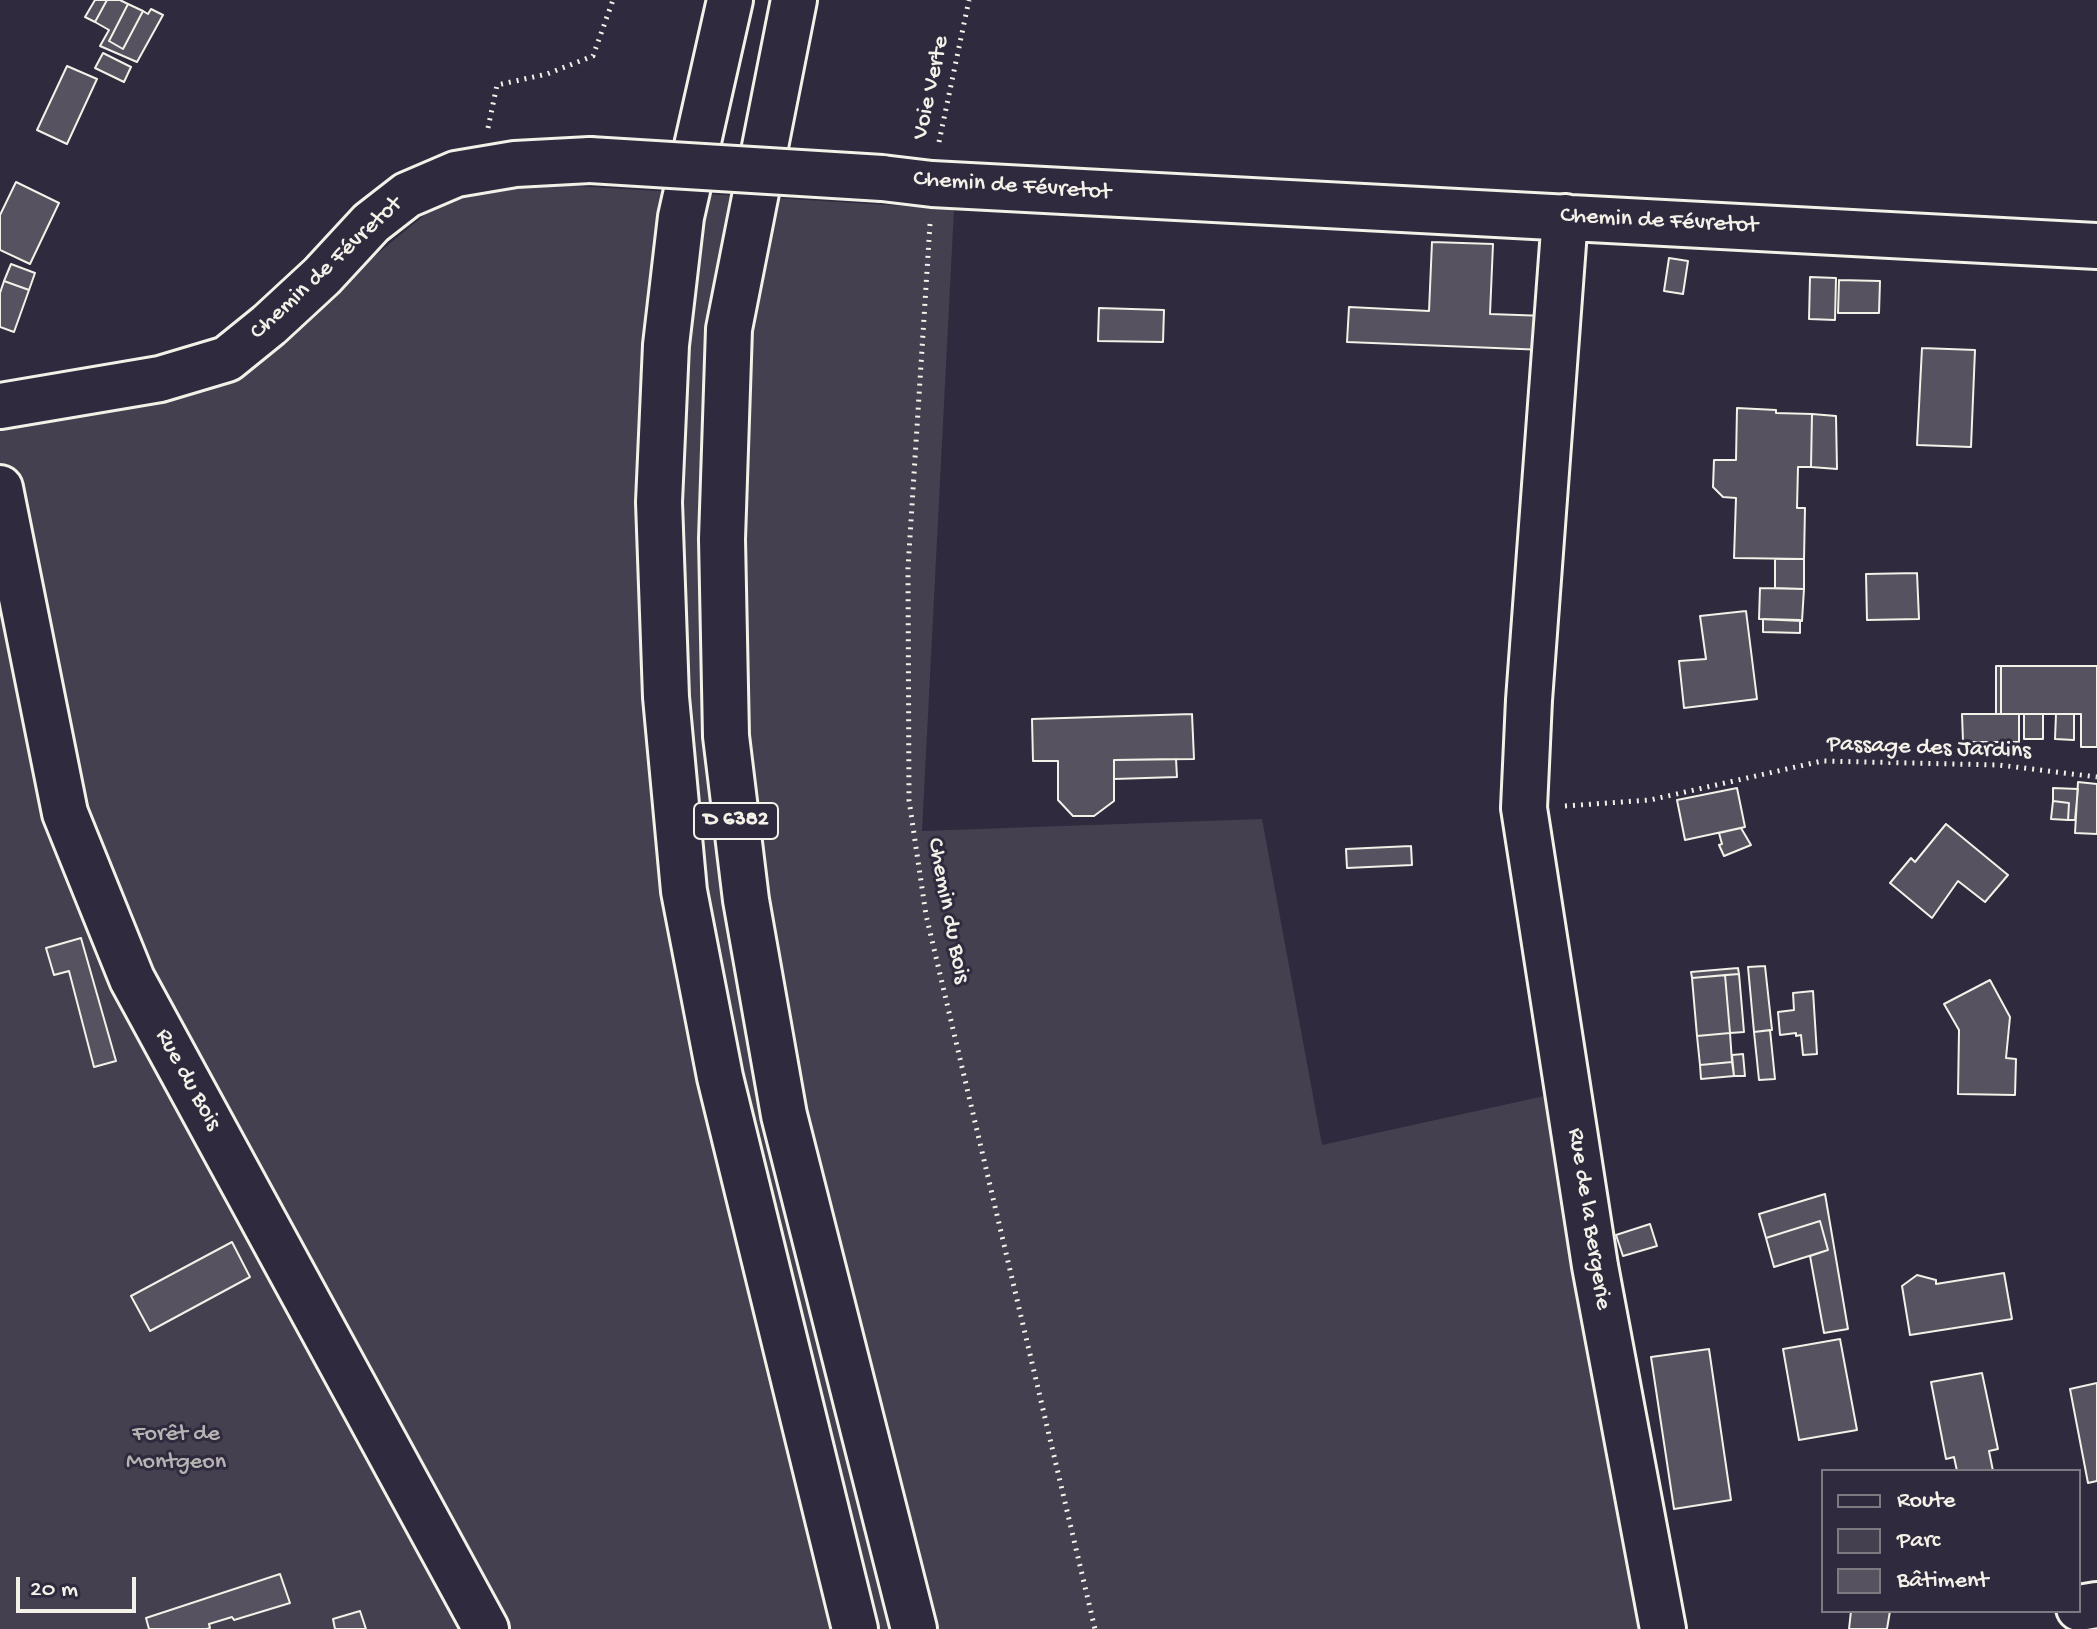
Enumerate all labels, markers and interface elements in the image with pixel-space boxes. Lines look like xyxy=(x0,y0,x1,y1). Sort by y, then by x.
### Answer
street label: Voie Verte xyxy=(907,33,957,143)
street label: Chemin de Févretot xyxy=(912,166,1112,208)
street label: Chemin de Févretot xyxy=(245,191,409,347)
street label: Chemin de Févretot xyxy=(1559,202,1759,242)
street label: Passage des Jardins xyxy=(1826,731,2032,767)
road number: D 6382 xyxy=(694,803,778,839)
street label: Chemin du Bois xyxy=(919,836,975,986)
street label: Rue du Bois xyxy=(147,1024,227,1136)
street label: Rue de la Bergerie xyxy=(1559,1126,1617,1312)
park label: Forêt de Montgeon xyxy=(126,1421,226,1477)
legend xyxy=(1821,1469,2081,1613)
text: Route xyxy=(1897,1487,1955,1516)
text: Parc xyxy=(1897,1527,1940,1556)
scale bar xyxy=(20,1561,140,1611)
text: Bâtiment xyxy=(1897,1567,1988,1596)
text: 20 m xyxy=(30,1576,78,1605)

